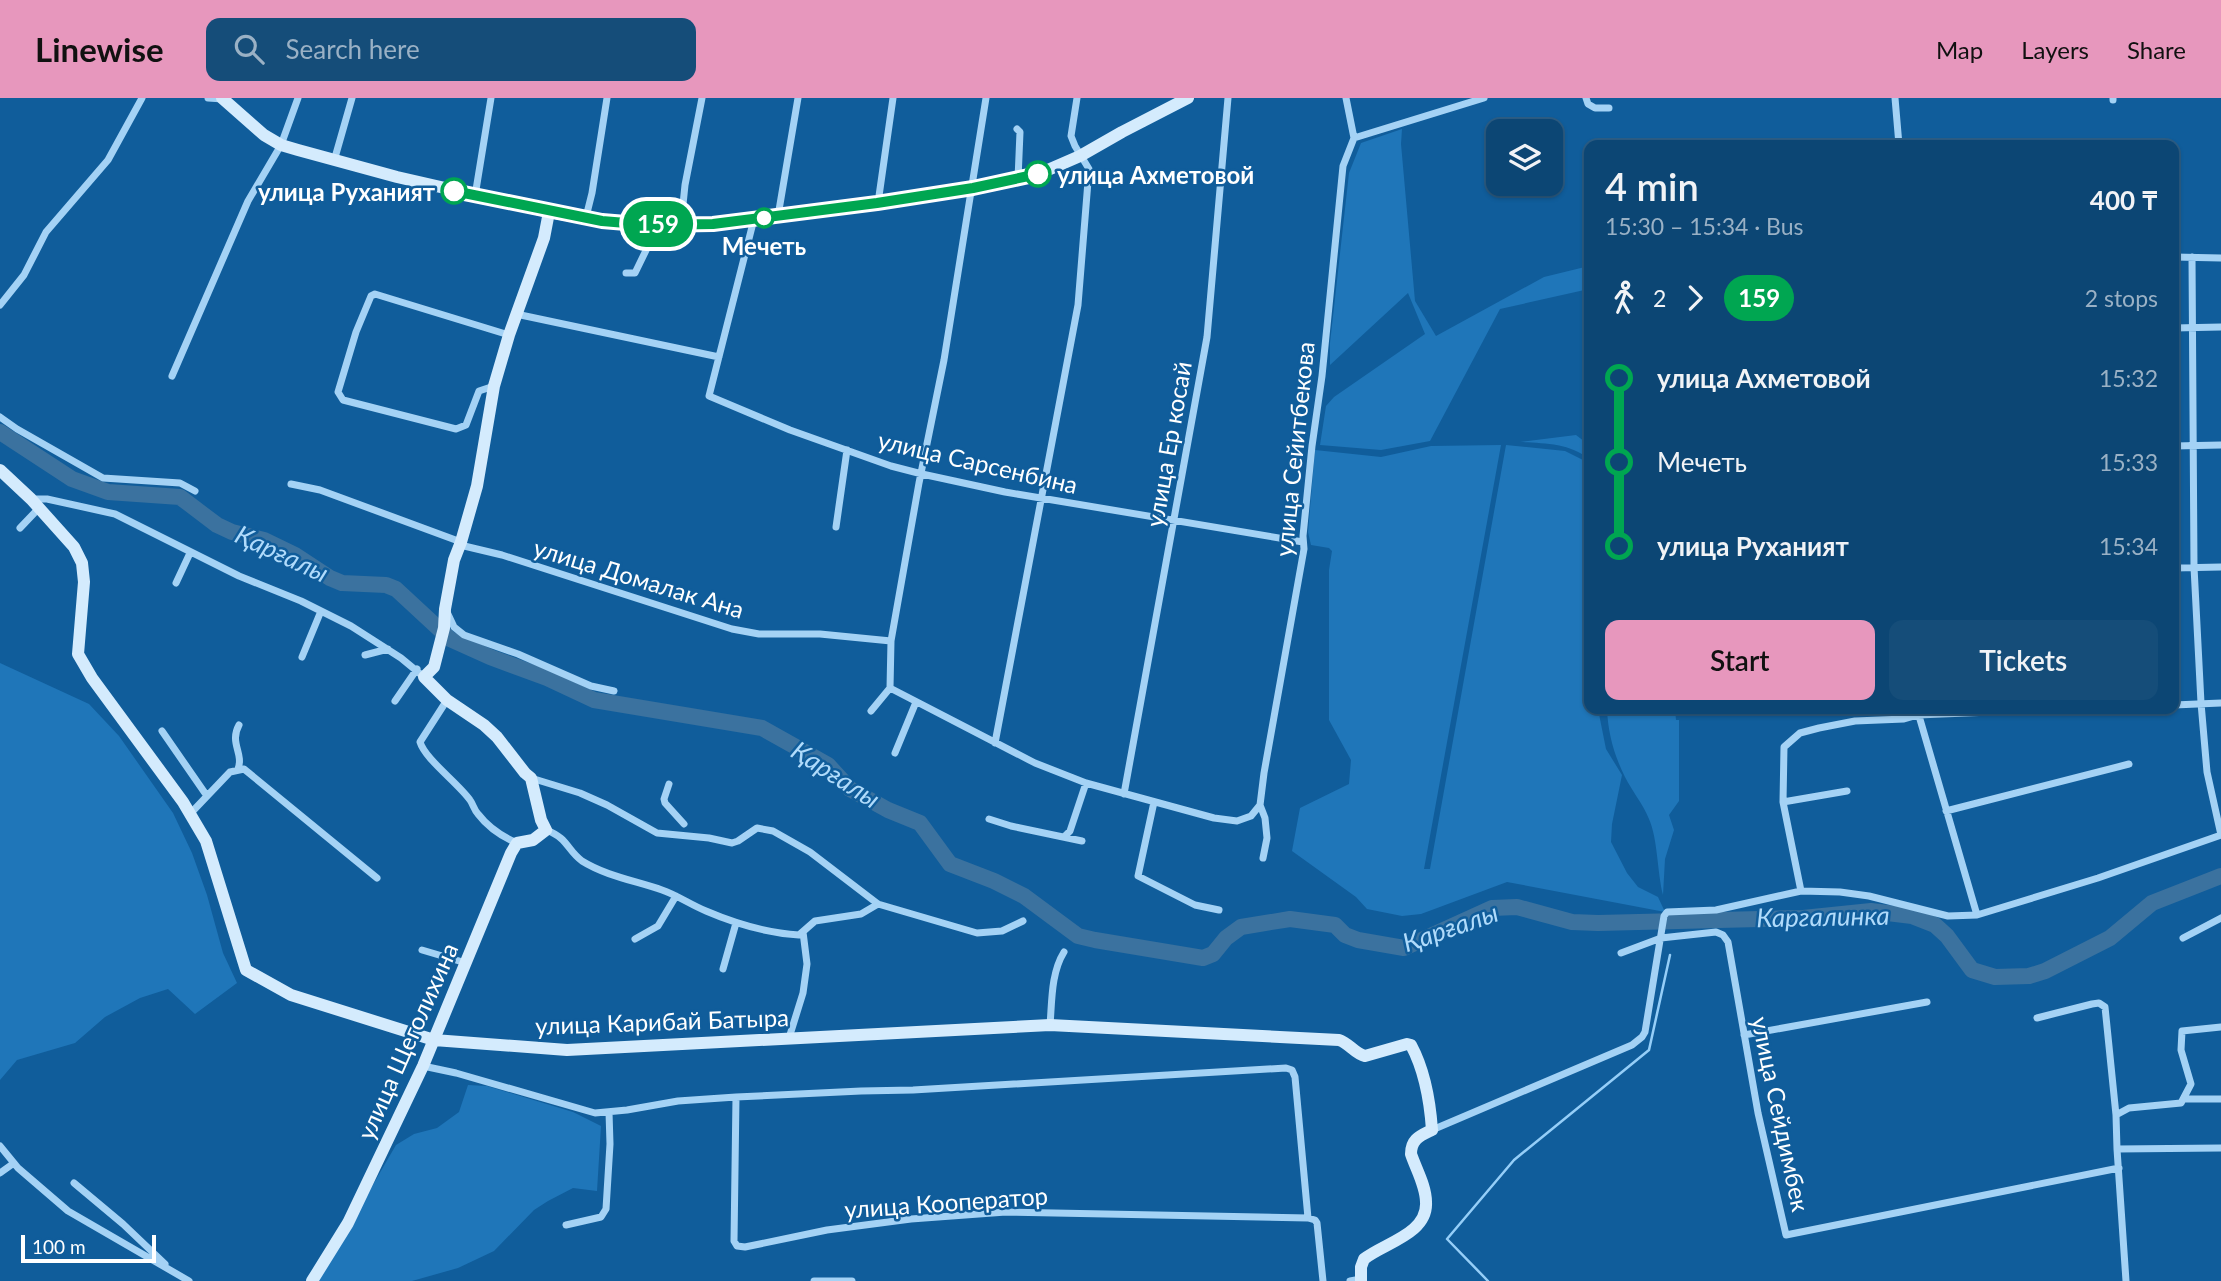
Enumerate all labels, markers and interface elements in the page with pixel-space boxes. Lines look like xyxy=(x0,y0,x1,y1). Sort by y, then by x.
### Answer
search box xyxy=(206,18,696,81)
text: Linewise xyxy=(35,29,164,69)
icon: search xyxy=(230,30,268,68)
text: Search here xyxy=(286,33,420,65)
text: Map xyxy=(1936,35,1983,64)
text: Layers xyxy=(2021,35,2089,64)
text: Share xyxy=(2127,35,2186,64)
map controls xyxy=(1486,119,1563,196)
button: layers xyxy=(1486,119,1563,196)
place label: улица Ахметовой xyxy=(1057,160,1254,189)
marker: улица Ахметовой xyxy=(1025,161,1051,187)
text: 4 min xyxy=(1605,163,1699,209)
place label: улица Руханият xyxy=(258,177,436,206)
marker: улица Руханият xyxy=(441,178,467,204)
text: 400 ₸ xyxy=(2090,184,2158,216)
line badge: 159 xyxy=(618,201,698,247)
marker: Мечеть xyxy=(754,208,774,228)
text: 159 xyxy=(637,209,679,238)
text: 15:30 – 15:34 · Bus xyxy=(1605,212,1804,240)
place label: Мечеть xyxy=(722,231,807,260)
icon: walk xyxy=(1605,279,1643,317)
icon: forward xyxy=(1676,279,1714,317)
text: 159 xyxy=(1738,283,1780,312)
text: 2 xyxy=(1653,284,1666,312)
text: 2 stops xyxy=(2085,284,2158,312)
street label: улица Сейитбекова xyxy=(1268,340,1320,558)
street label: улица Ер косай xyxy=(1139,359,1197,529)
text: улица Ахметовой xyxy=(1657,362,1871,394)
text: 15:32 xyxy=(2099,364,2158,392)
street label: улица Сарсенбина xyxy=(875,425,1081,499)
text: Мечеть xyxy=(1657,446,1747,478)
text: 15:33 xyxy=(2099,448,2158,476)
water label: Қарғалы xyxy=(230,518,334,588)
text: улица Руханият xyxy=(1657,530,1849,562)
street label: улица Домалак Ана xyxy=(530,532,748,624)
text: 15:34 xyxy=(2099,532,2158,560)
button: Start xyxy=(1605,620,1875,700)
button: Tickets xyxy=(1889,620,2158,700)
water label: Қарғалы xyxy=(786,734,886,814)
water label: Қарғалы xyxy=(1398,896,1502,958)
water label: Каргалинка xyxy=(1756,899,1890,933)
street label: улица Щеголихина xyxy=(351,938,463,1144)
street label: улица Карибай Батыра xyxy=(535,1002,789,1040)
street label: улица Сейдимбек xyxy=(1746,1014,1816,1215)
street label: улица Кооператор xyxy=(843,1180,1049,1224)
scale bar xyxy=(21,1232,156,1264)
text: 100 m xyxy=(32,1235,86,1258)

